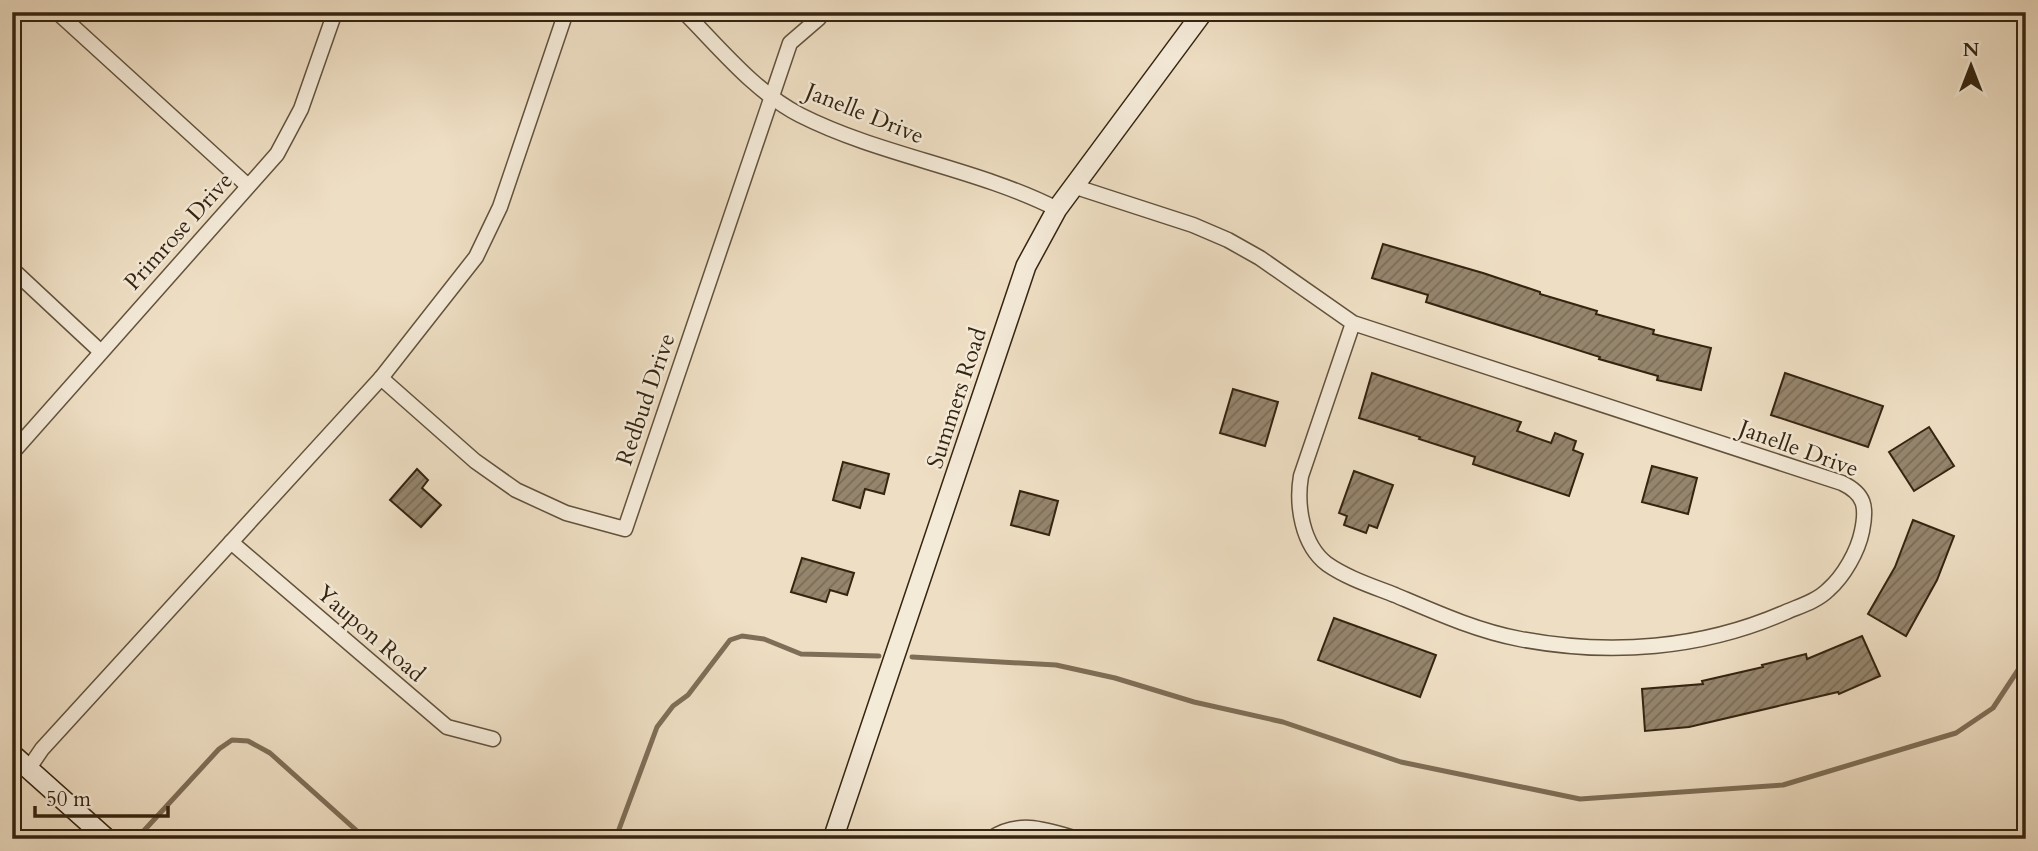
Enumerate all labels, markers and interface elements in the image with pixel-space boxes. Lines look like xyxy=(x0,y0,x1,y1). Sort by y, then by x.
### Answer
north arrow xyxy=(1937,32,2007,102)
text: N xyxy=(1963,37,1980,63)
street label: Janelle Drive xyxy=(798,75,929,151)
street label: Primrose Drive xyxy=(117,166,240,297)
street label: Summers Road xyxy=(919,323,994,473)
street label: Redbud Drive xyxy=(608,329,683,469)
street label: Janelle Drive xyxy=(1732,411,1863,484)
street label: Yaupon Road xyxy=(310,578,432,690)
scale bar xyxy=(35,774,168,818)
text: 50 m xyxy=(46,785,91,814)

